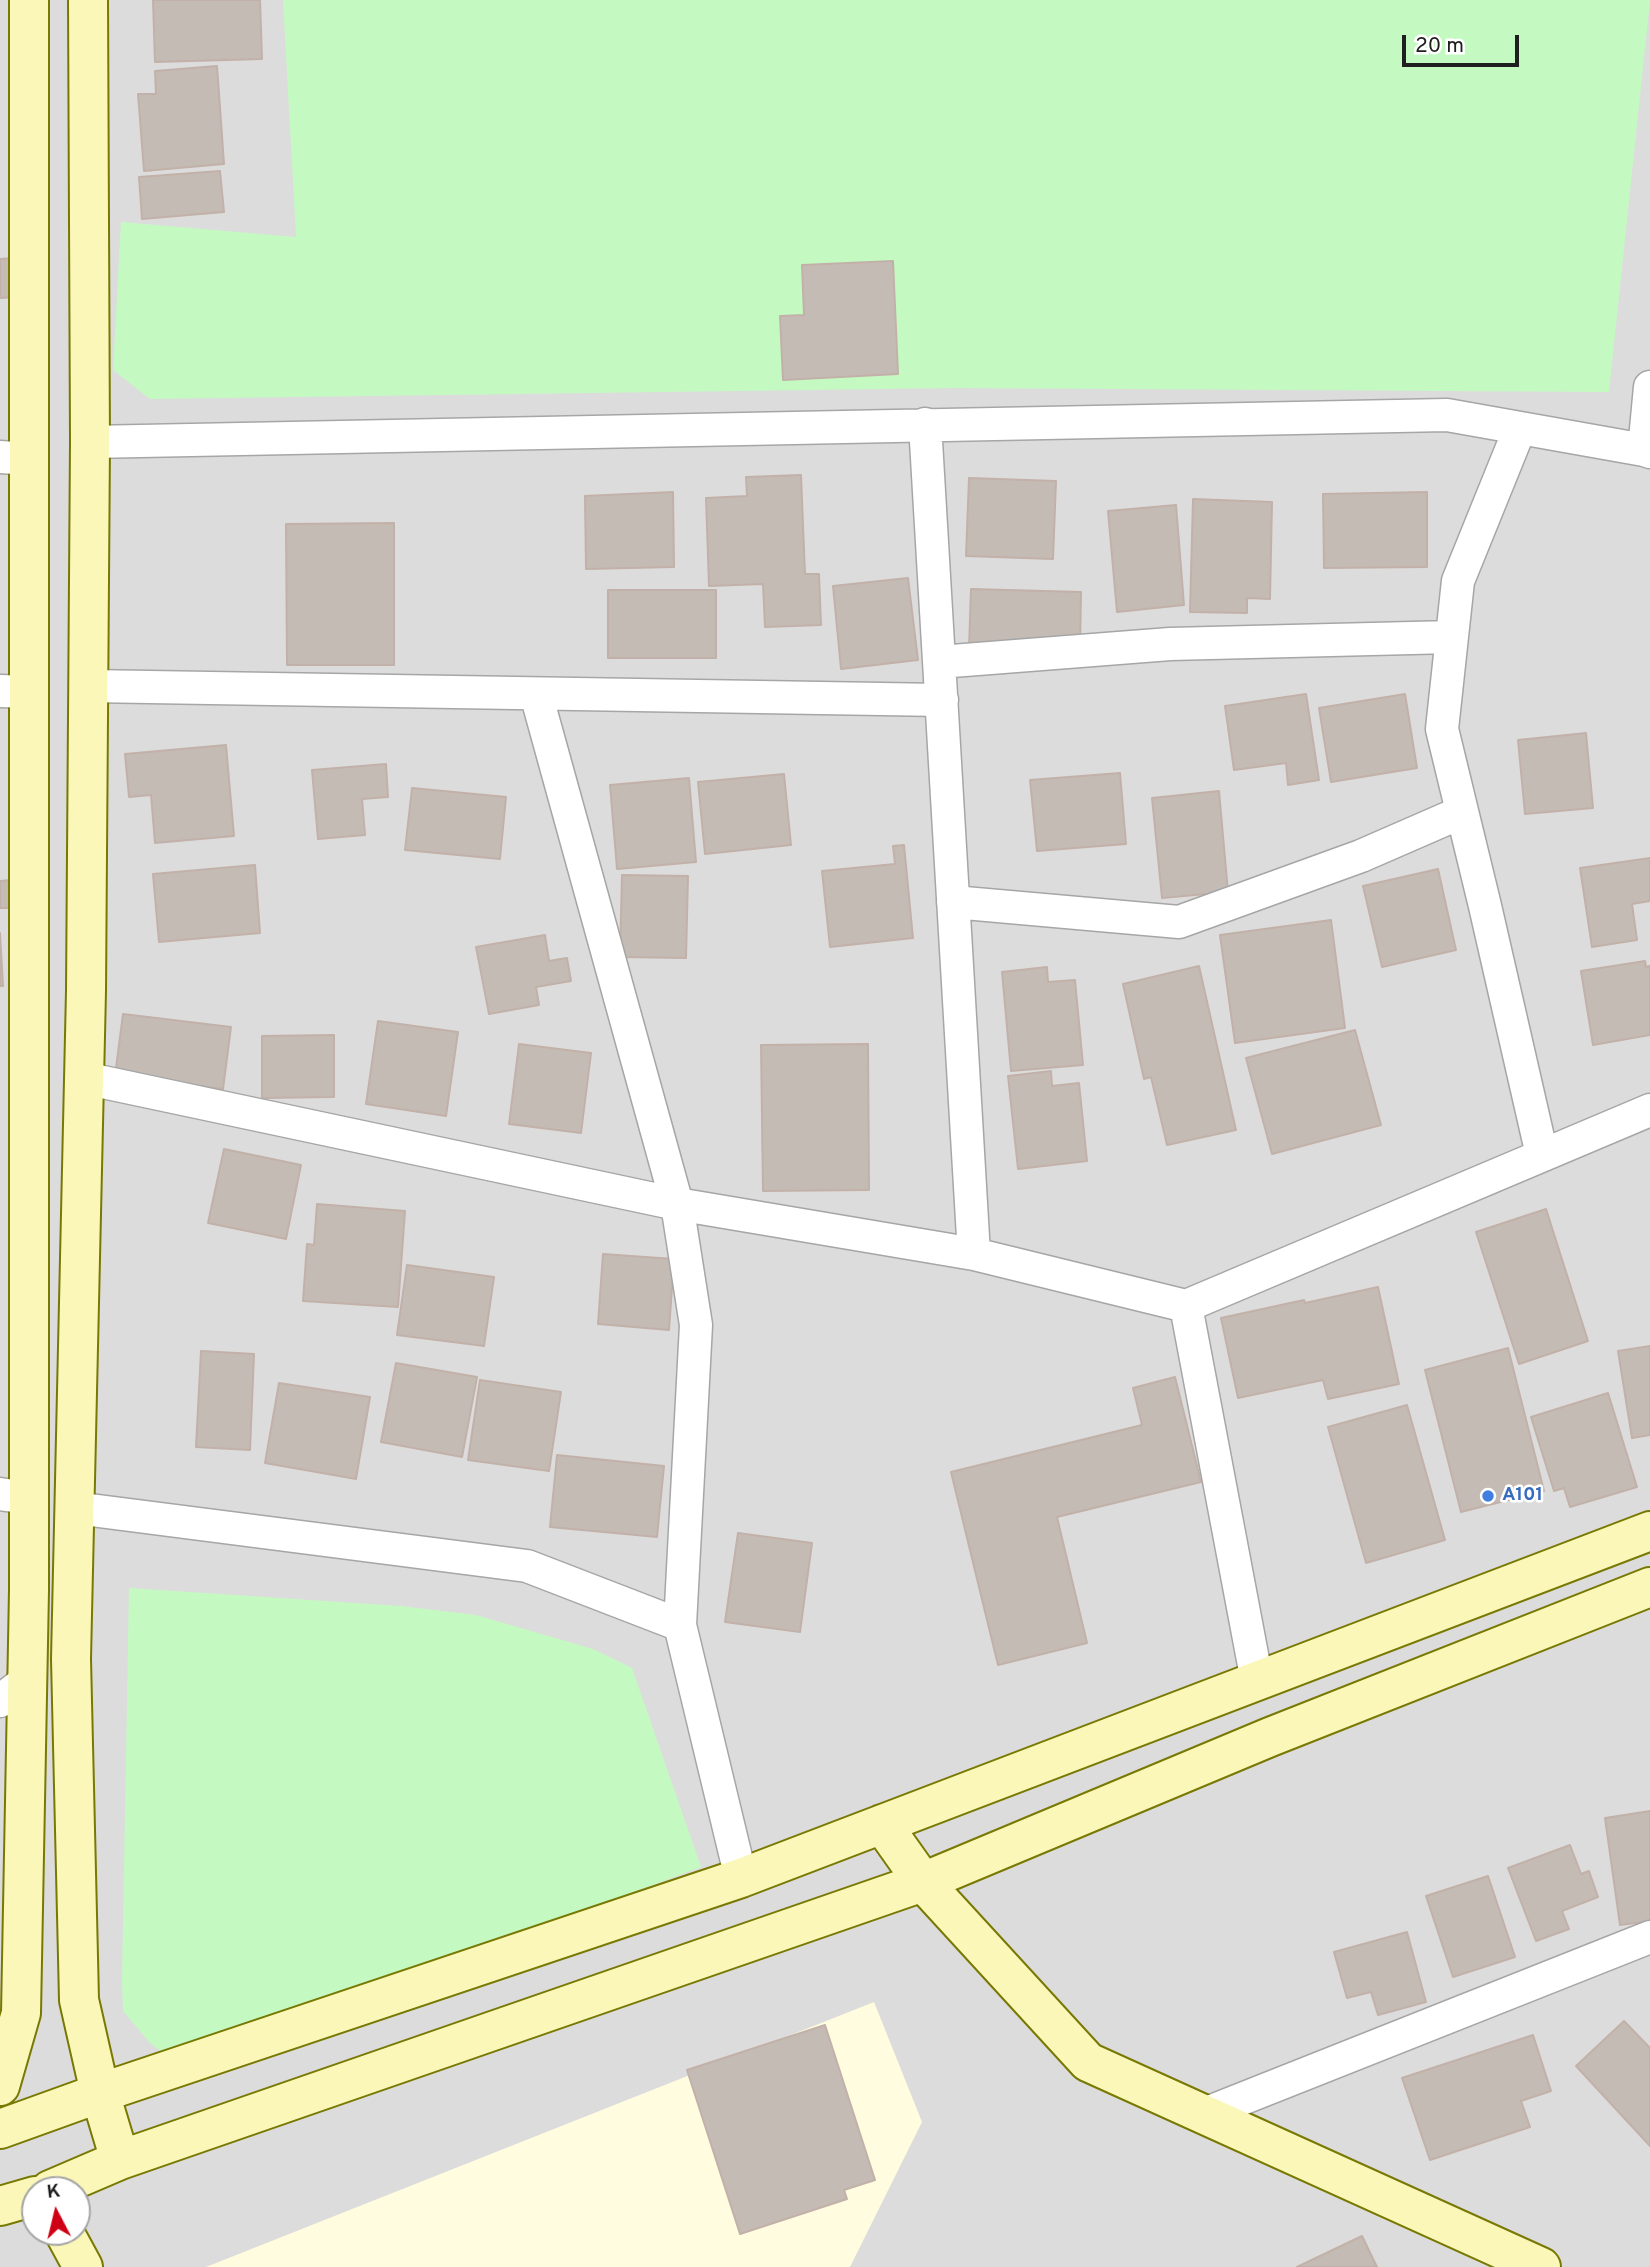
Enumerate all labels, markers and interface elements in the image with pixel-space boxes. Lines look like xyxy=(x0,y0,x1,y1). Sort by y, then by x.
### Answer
scale bar xyxy=(1405,21,1522,65)
text: 20 m xyxy=(1415,33,1464,60)
place label: A101 xyxy=(1502,1485,1543,1507)
marker: A101 xyxy=(1480,1488,1496,1504)
north arrow xyxy=(21,2176,91,2246)
text: K xyxy=(46,2179,62,2205)

